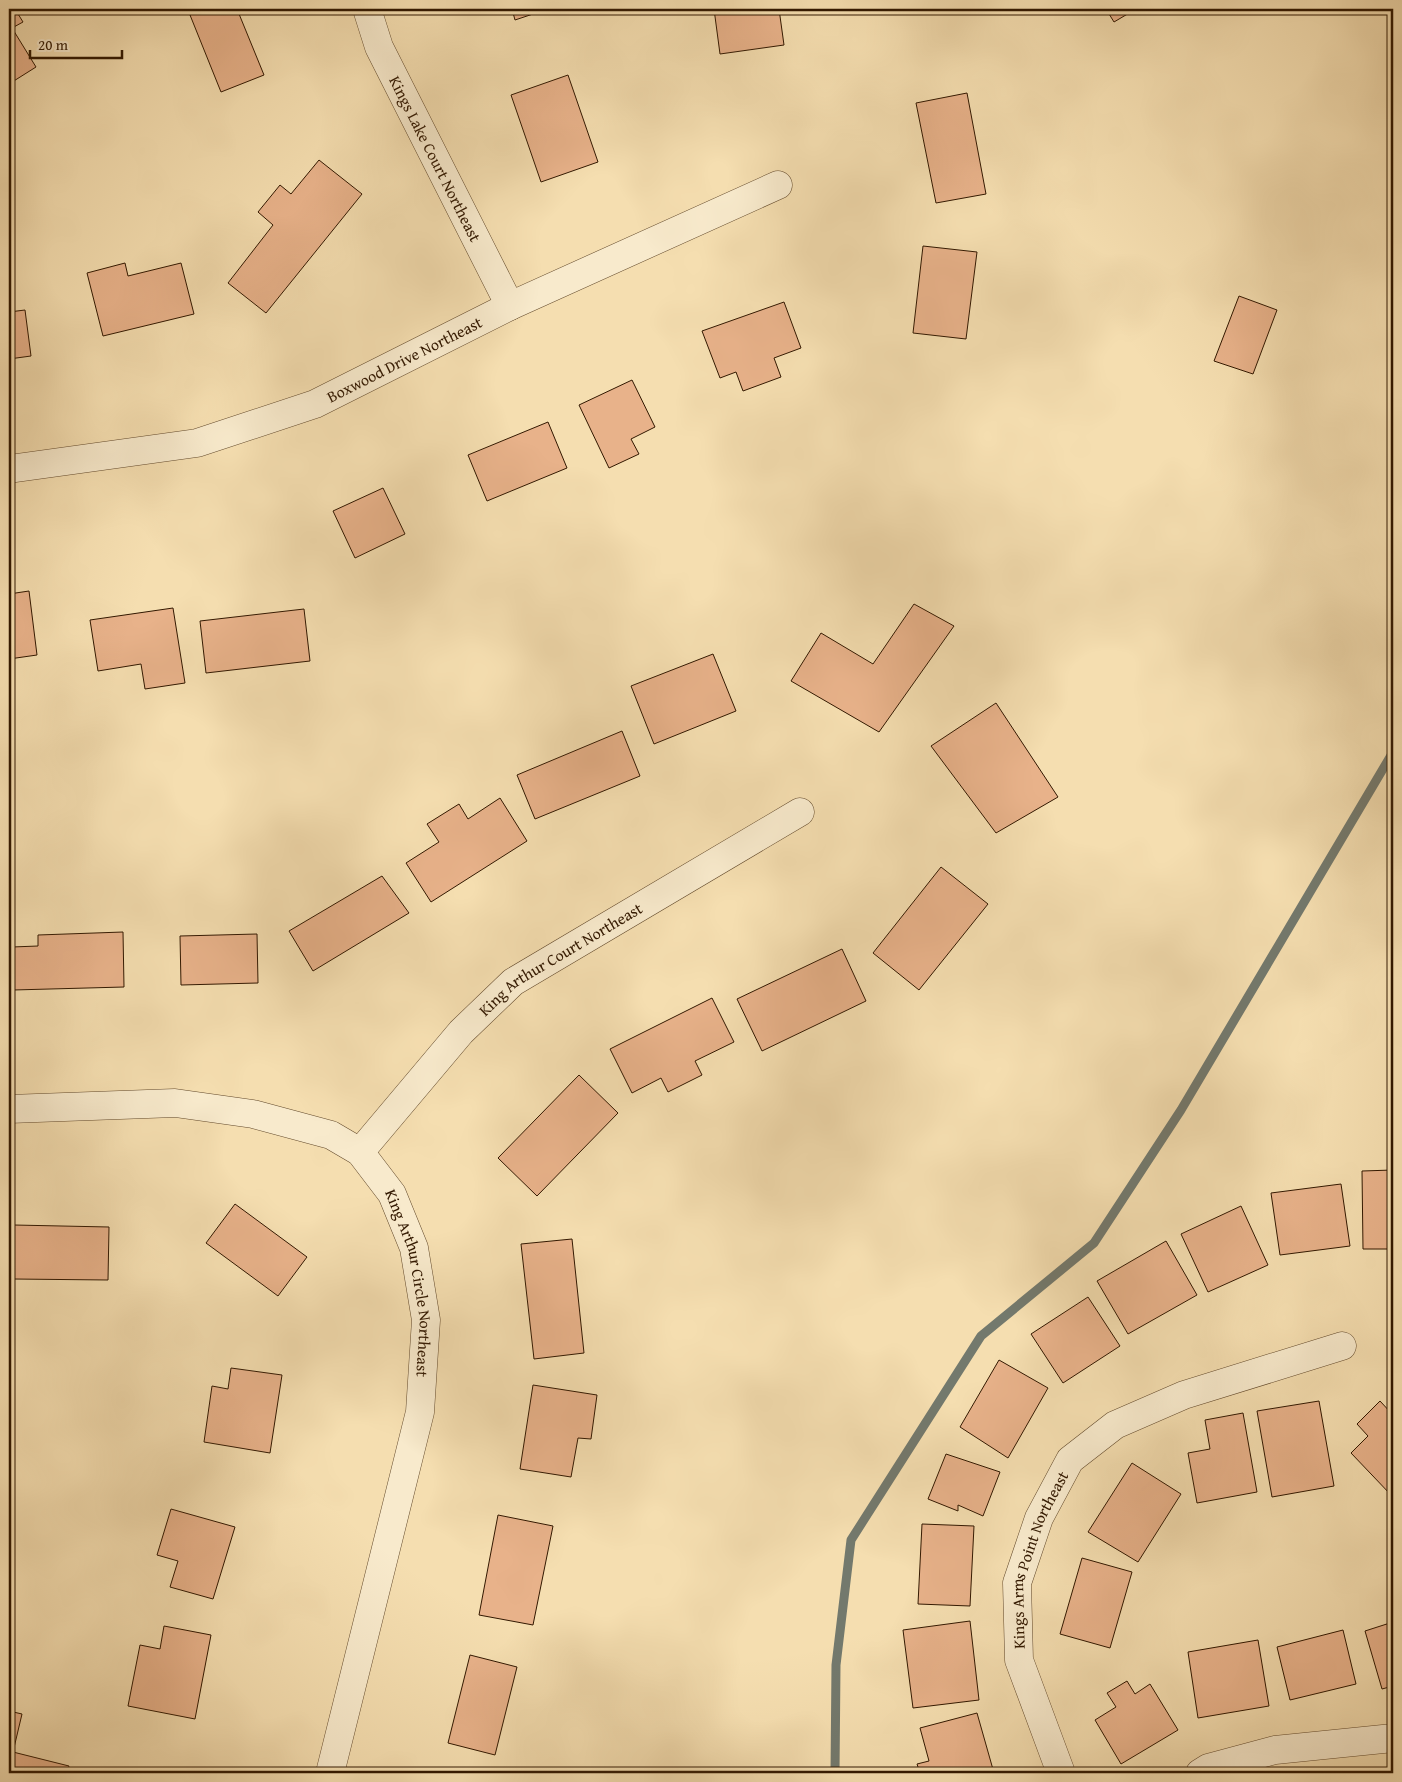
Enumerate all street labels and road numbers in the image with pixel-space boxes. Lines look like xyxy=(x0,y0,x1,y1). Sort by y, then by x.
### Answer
street label: Kings Lake Court Northeast xyxy=(383,71,488,246)
street label: Boxwood Drive Northeast xyxy=(322,310,486,408)
street label: King Arthur Court Northeast xyxy=(473,896,647,1021)
street label: King Arthur Circle Northeast xyxy=(379,1185,438,1378)
street label: Kings Arms Point Northeast xyxy=(1005,1466,1074,1649)

